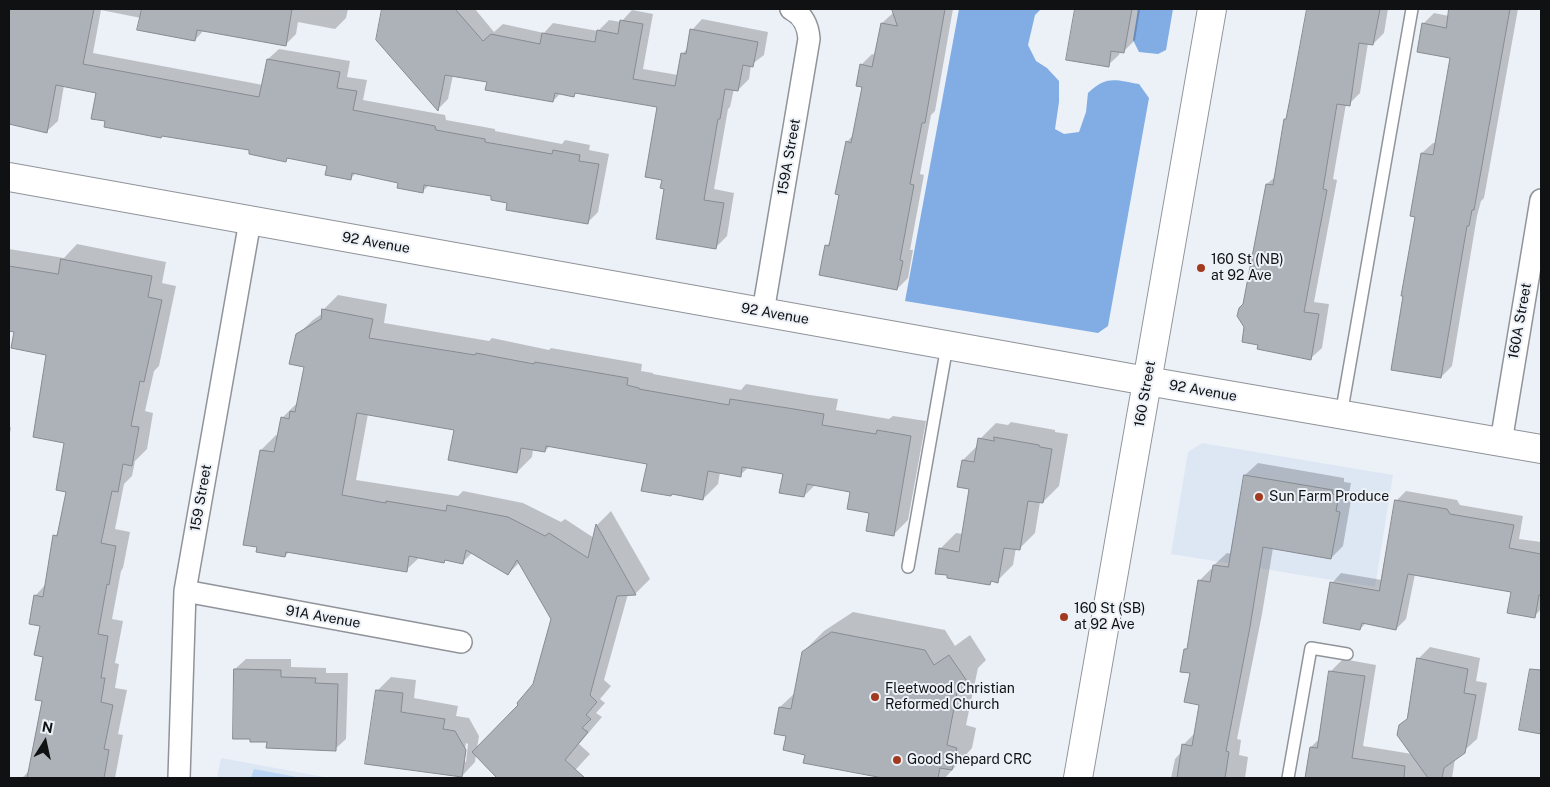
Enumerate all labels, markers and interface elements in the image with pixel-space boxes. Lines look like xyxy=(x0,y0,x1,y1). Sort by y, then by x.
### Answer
street label: 159A Street xyxy=(774,117,804,197)
street label: 92 Avenue xyxy=(341,229,411,257)
place label: 160 St (NB) at 92 Ave xyxy=(1211,252,1284,284)
marker: 160 St (NB) at 92 Ave xyxy=(1195,262,1207,274)
street label: 160A Street xyxy=(1505,282,1535,360)
street label: 92 Avenue xyxy=(740,300,810,328)
street label: 160 Street xyxy=(1131,359,1159,429)
street label: 92 Avenue xyxy=(1168,377,1238,405)
street label: 159 Street xyxy=(187,463,215,533)
place label: Sun Farm Produce xyxy=(1269,489,1389,505)
marker: Sun Farm Produce xyxy=(1253,491,1265,503)
place label: 160 St (SB) at 92 Ave xyxy=(1074,601,1145,634)
street label: 91A Avenue xyxy=(284,602,362,632)
marker: 160 St (SB) at 92 Ave xyxy=(1058,611,1070,623)
place label: Fleetwood Christian Reformed Church xyxy=(885,681,1015,714)
marker: Fleetwood Christian Reformed Church xyxy=(869,691,881,703)
north arrow xyxy=(20,717,70,767)
text: N xyxy=(41,718,54,736)
place label: Good Shepard CRC xyxy=(907,752,1032,768)
marker: Good Shepard CRC xyxy=(891,754,903,766)

